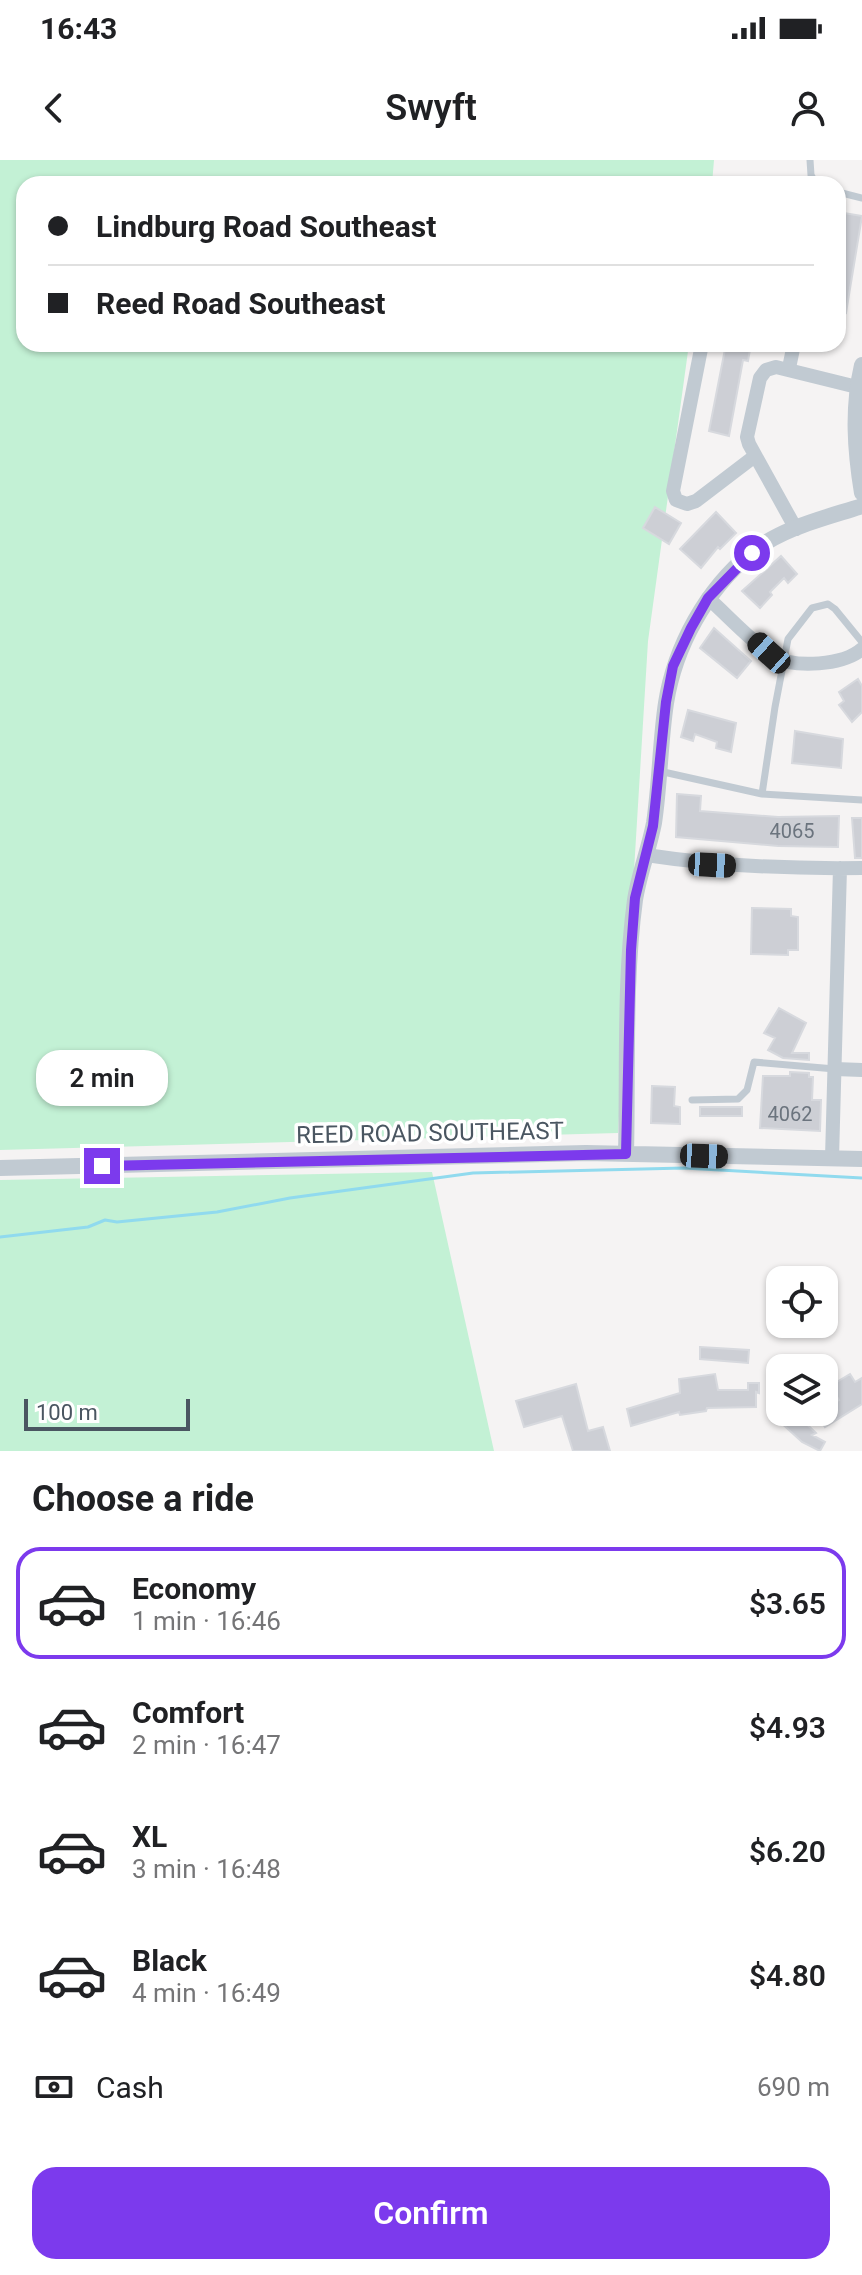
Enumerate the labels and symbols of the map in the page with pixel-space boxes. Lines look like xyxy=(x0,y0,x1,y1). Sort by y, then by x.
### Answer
route start xyxy=(734,535,770,571)
car xyxy=(743,628,795,678)
house number: 4065 xyxy=(770,819,814,843)
car xyxy=(687,852,737,878)
callout: 2 min xyxy=(36,1050,168,1106)
house number: 4062 xyxy=(768,1102,812,1126)
street label: REED ROAD SOUTHEAST xyxy=(296,1117,564,1149)
car xyxy=(680,1143,728,1169)
route end xyxy=(84,1148,120,1184)
scale bar xyxy=(24,1395,190,1431)

